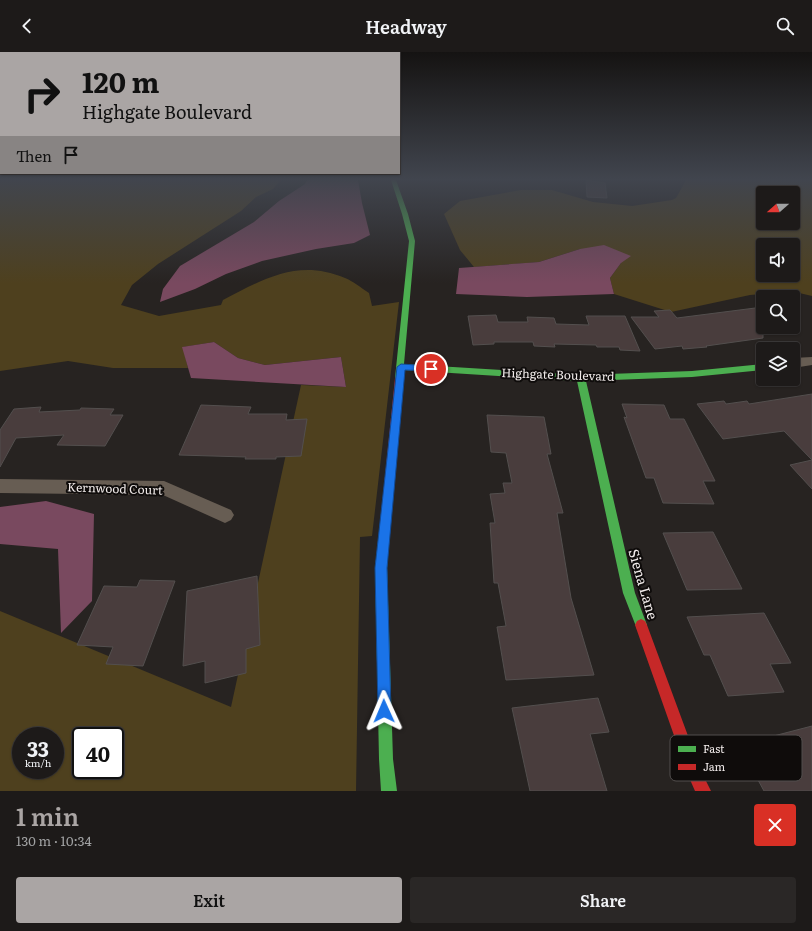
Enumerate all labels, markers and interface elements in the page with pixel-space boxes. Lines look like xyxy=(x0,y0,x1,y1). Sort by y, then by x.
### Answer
text: Headway xyxy=(365,13,447,40)
icon: back xyxy=(16,15,38,37)
icon: search xyxy=(774,15,796,37)
text: 120 m xyxy=(82,60,159,102)
icon: right xyxy=(16,68,68,120)
text: Highgate Boulevard xyxy=(82,98,252,125)
text: Then xyxy=(16,144,52,167)
icon: arrive xyxy=(60,144,82,166)
north arrow xyxy=(756,186,800,230)
map controls xyxy=(756,186,800,386)
button: sound xyxy=(756,238,800,282)
button: search xyxy=(756,290,800,334)
button: layers xyxy=(756,342,800,386)
pin xyxy=(414,352,448,386)
icon: arrive xyxy=(420,358,442,380)
street label: Highgate Boulevard xyxy=(501,363,616,385)
street label: Kernwood Court xyxy=(67,477,163,499)
street label: Siena Lane xyxy=(624,546,664,622)
position arrow xyxy=(363,690,405,732)
speed limit sign: 40 xyxy=(72,727,124,779)
text: 33 xyxy=(27,733,49,763)
legend xyxy=(670,735,802,781)
text: Fast xyxy=(703,740,725,756)
text: km/h xyxy=(25,755,51,770)
text: Jam xyxy=(703,758,726,774)
text: 1 min xyxy=(16,798,79,833)
button: close xyxy=(754,804,796,846)
text: 130 m · 10:34 xyxy=(16,831,92,850)
button: Exit xyxy=(16,877,402,923)
button: Share xyxy=(410,877,796,923)

